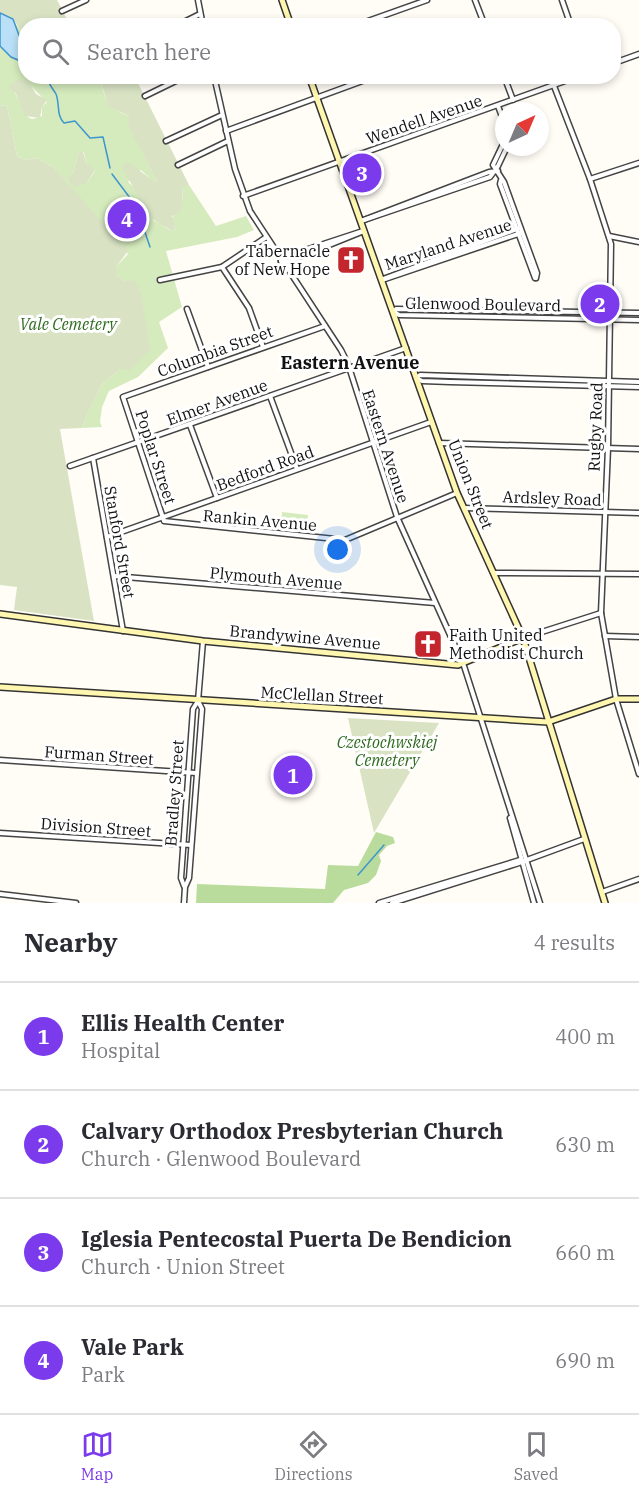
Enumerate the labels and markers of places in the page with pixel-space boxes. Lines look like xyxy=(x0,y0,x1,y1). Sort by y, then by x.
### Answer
pin: 3 xyxy=(342,150,382,195)
pin: 4 xyxy=(108,196,146,242)
place label: Tabernacle of New Hope xyxy=(235,241,330,279)
church icon: Tabernacle of New Hope xyxy=(335,244,367,276)
pin: 2 xyxy=(580,282,620,326)
place label: Faith United Methodist Church xyxy=(449,625,584,663)
church icon: Faith United Methodist Church xyxy=(412,628,444,660)
pin: 1 xyxy=(274,752,312,798)

